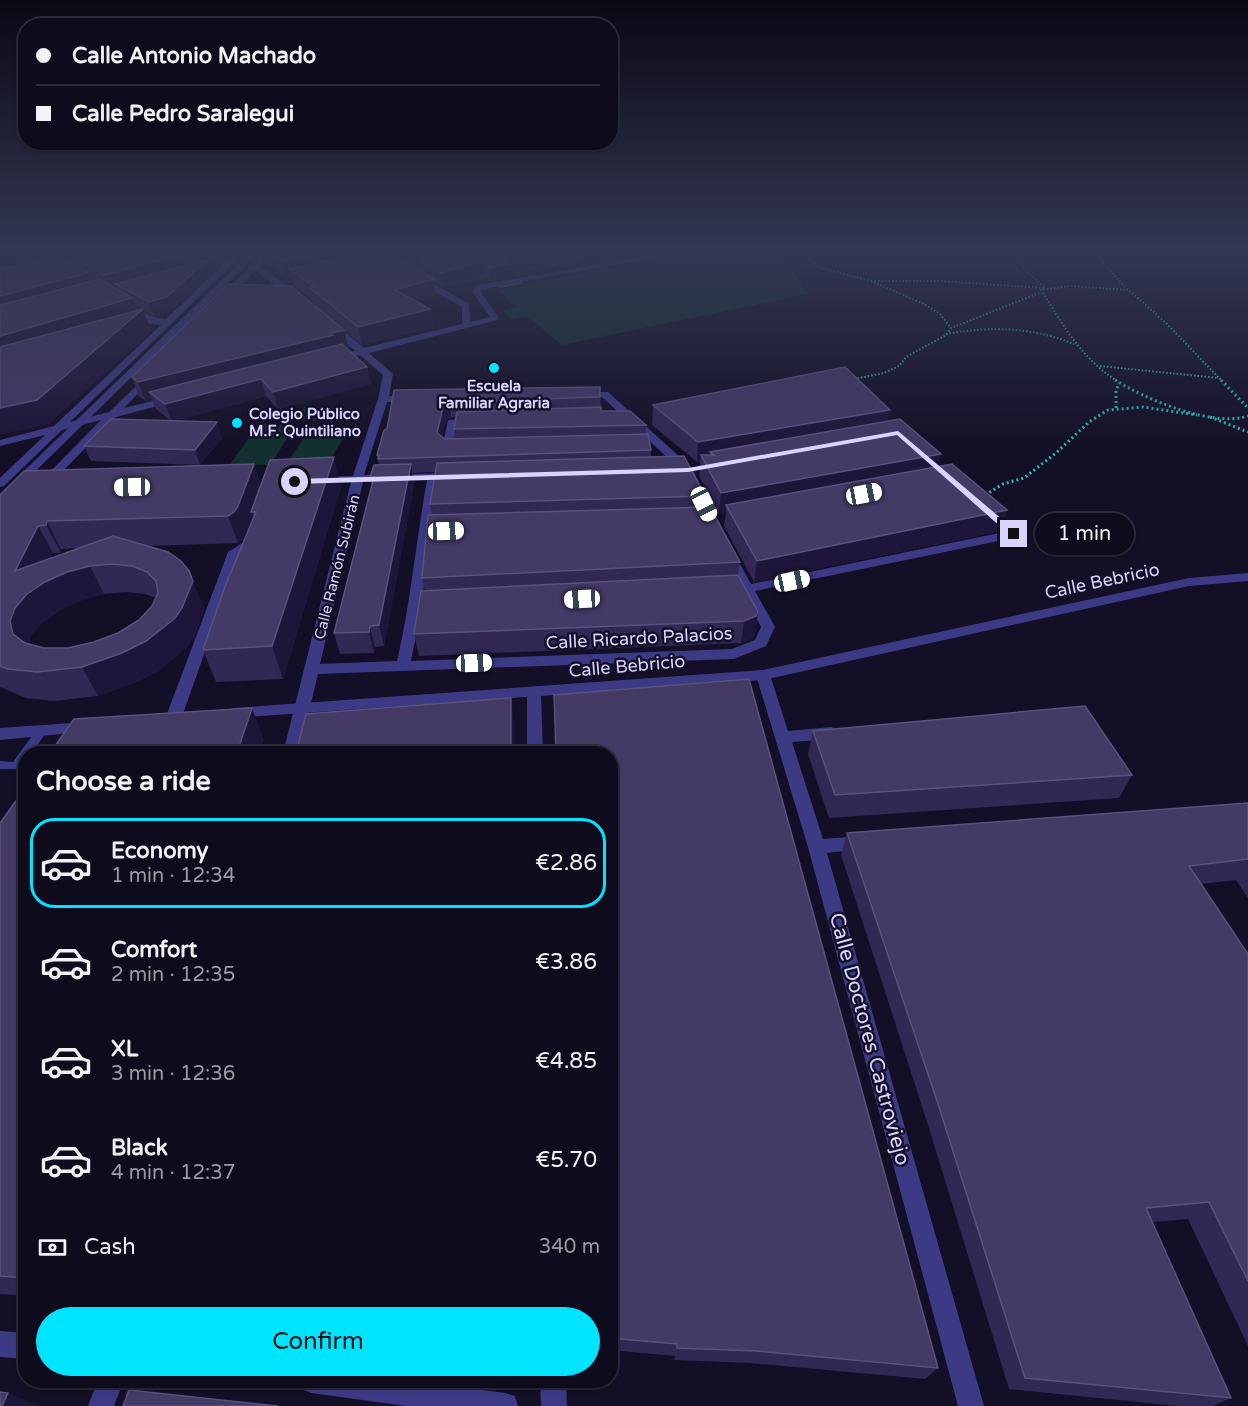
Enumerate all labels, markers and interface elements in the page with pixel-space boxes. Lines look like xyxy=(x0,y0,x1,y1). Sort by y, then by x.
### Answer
text: Calle Antonio Machado xyxy=(72,43,316,69)
text: Calle Pedro Saralegui xyxy=(72,101,294,127)
marker: Escuela Familiar Agraria xyxy=(487,361,501,375)
place label: Escuela Familiar Agraria xyxy=(438,377,550,413)
place label: Colegio Público M.F. Quintiliano xyxy=(249,405,361,440)
marker: Colegio Público M.F. Quintiliano xyxy=(230,416,244,430)
route start xyxy=(281,468,308,495)
car xyxy=(114,478,150,496)
car xyxy=(845,482,883,506)
car xyxy=(688,484,720,524)
street label: Calle Ramón Subirán xyxy=(310,493,364,641)
callout: 1 min xyxy=(1035,513,1134,555)
route end xyxy=(1000,520,1027,547)
car xyxy=(428,521,464,541)
text: 1 min xyxy=(1058,522,1111,546)
street label: Calle Bebricio xyxy=(1043,558,1161,604)
car xyxy=(773,568,811,594)
car xyxy=(564,589,600,609)
street label: Calle Ricardo Palacios xyxy=(545,622,733,654)
street label: Calle Bebricio xyxy=(568,650,686,682)
car xyxy=(456,653,492,673)
text: Choose a ride xyxy=(36,765,211,798)
icon: car xyxy=(39,836,93,890)
text: Economy xyxy=(111,838,208,864)
text: €2.86 xyxy=(535,850,597,876)
text: 1 min · 12:34 xyxy=(111,864,235,888)
street label: Calle Doctores Castroviejo xyxy=(824,910,915,1168)
icon: car xyxy=(39,935,93,989)
text: Comfort xyxy=(111,937,197,963)
text: €3.86 xyxy=(535,949,597,975)
text: 2 min · 12:35 xyxy=(111,963,235,987)
icon: car xyxy=(39,1034,93,1088)
text: XL xyxy=(111,1036,138,1062)
text: €4.85 xyxy=(535,1048,597,1074)
text: 3 min · 12:36 xyxy=(111,1062,235,1086)
icon: car xyxy=(39,1133,93,1187)
text: Black xyxy=(111,1135,168,1161)
text: €5.70 xyxy=(535,1147,597,1173)
text: 4 min · 12:37 xyxy=(111,1161,235,1185)
icon: cash xyxy=(36,1231,69,1264)
text: Cash xyxy=(84,1234,136,1260)
text: 340 m xyxy=(539,1235,600,1259)
button: Confirm xyxy=(36,1307,600,1376)

